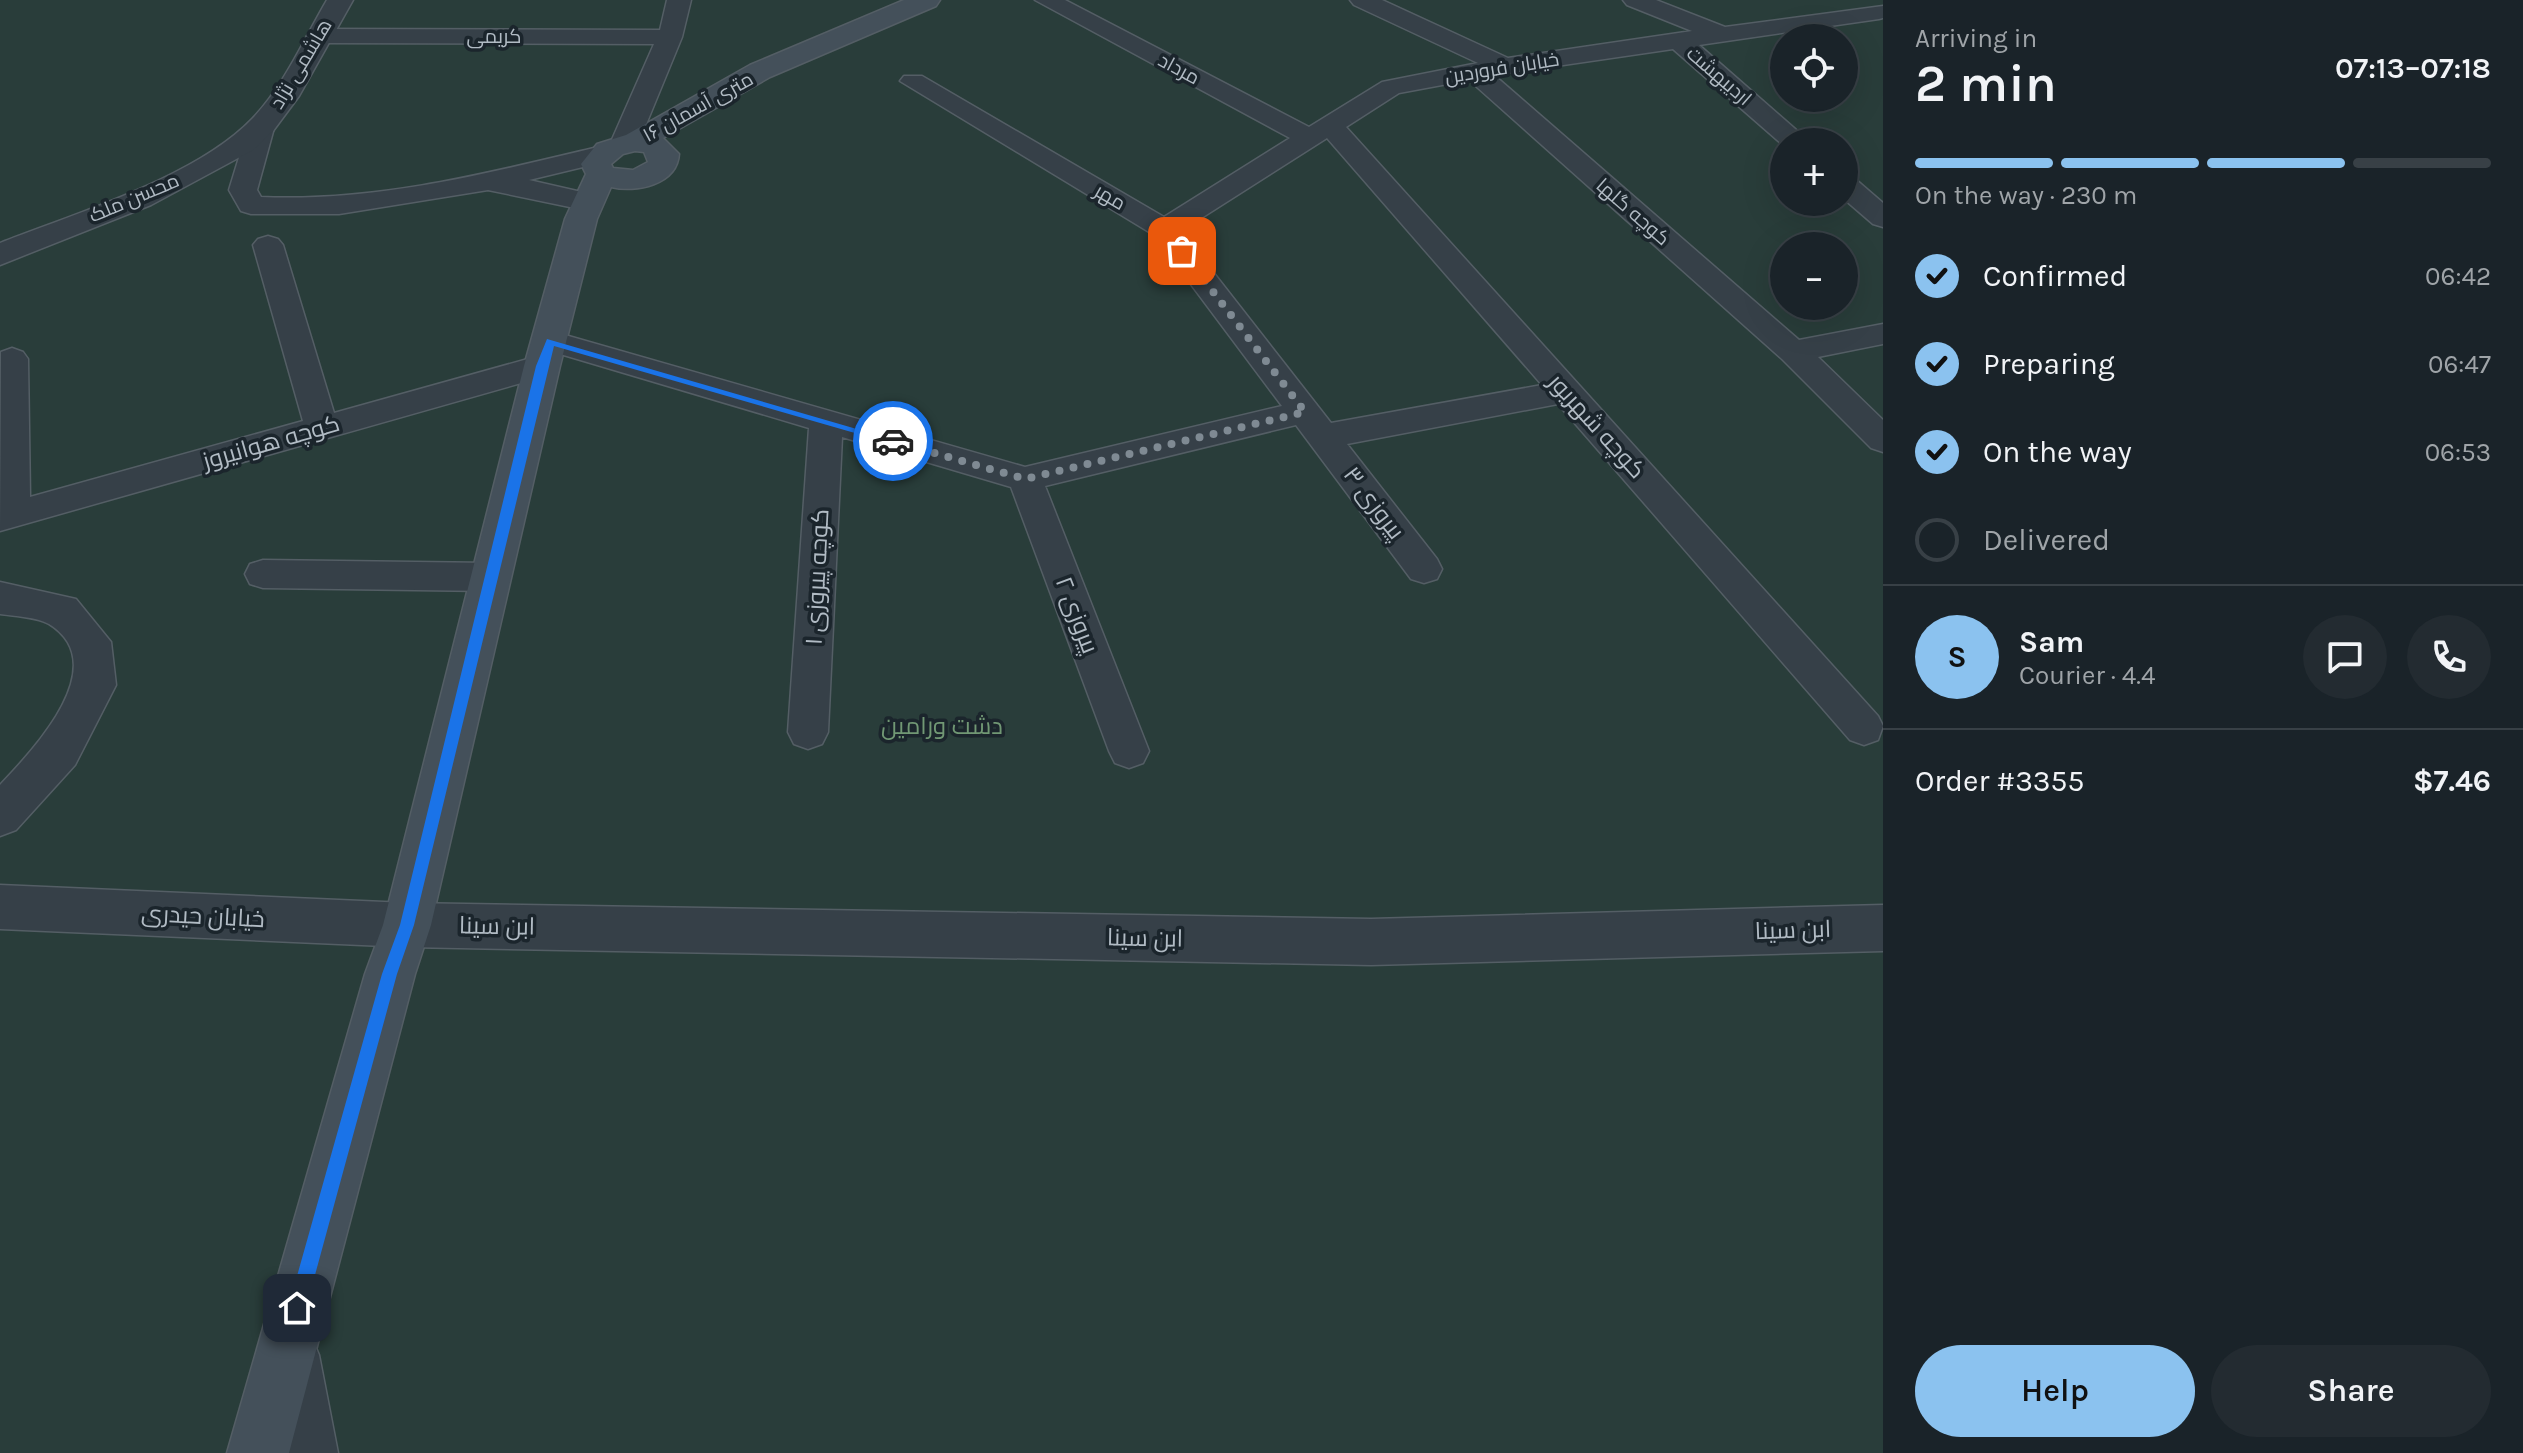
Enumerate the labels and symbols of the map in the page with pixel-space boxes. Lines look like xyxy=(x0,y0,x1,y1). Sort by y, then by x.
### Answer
street label: هاشمی نژاد xyxy=(265,15,338,114)
street label: کریمی xyxy=(466,25,522,49)
street label: اردیبهشت xyxy=(1681,42,1756,111)
street label: خیابان فروردین xyxy=(1443,48,1561,89)
street label: مرداد xyxy=(1154,49,1204,89)
street label: ۱۶ متری آسمان xyxy=(639,67,758,148)
street label: محسن ملک xyxy=(85,169,183,228)
street label: کوچه گلها xyxy=(1591,174,1675,251)
street label: مهر xyxy=(1089,179,1130,216)
pin xyxy=(1148,217,1216,285)
street label: کوچه شهریور xyxy=(1540,366,1651,485)
courier xyxy=(853,401,933,481)
street label: کوچه هوانیروز xyxy=(197,409,343,477)
street label: پیروزی ۳ xyxy=(1336,461,1411,546)
street label: کوچه پیروزی ۱ xyxy=(799,508,837,646)
street label: پیروزی ۲ xyxy=(1048,573,1105,659)
park label: دشت ورامین xyxy=(881,712,1003,740)
street label: خیابان حیدری xyxy=(141,899,265,933)
street label: ابن سینا xyxy=(459,911,535,941)
street label: ابن سینا xyxy=(1754,915,1832,945)
street label: ابن سینا xyxy=(1107,923,1183,953)
pin xyxy=(263,1274,331,1342)

